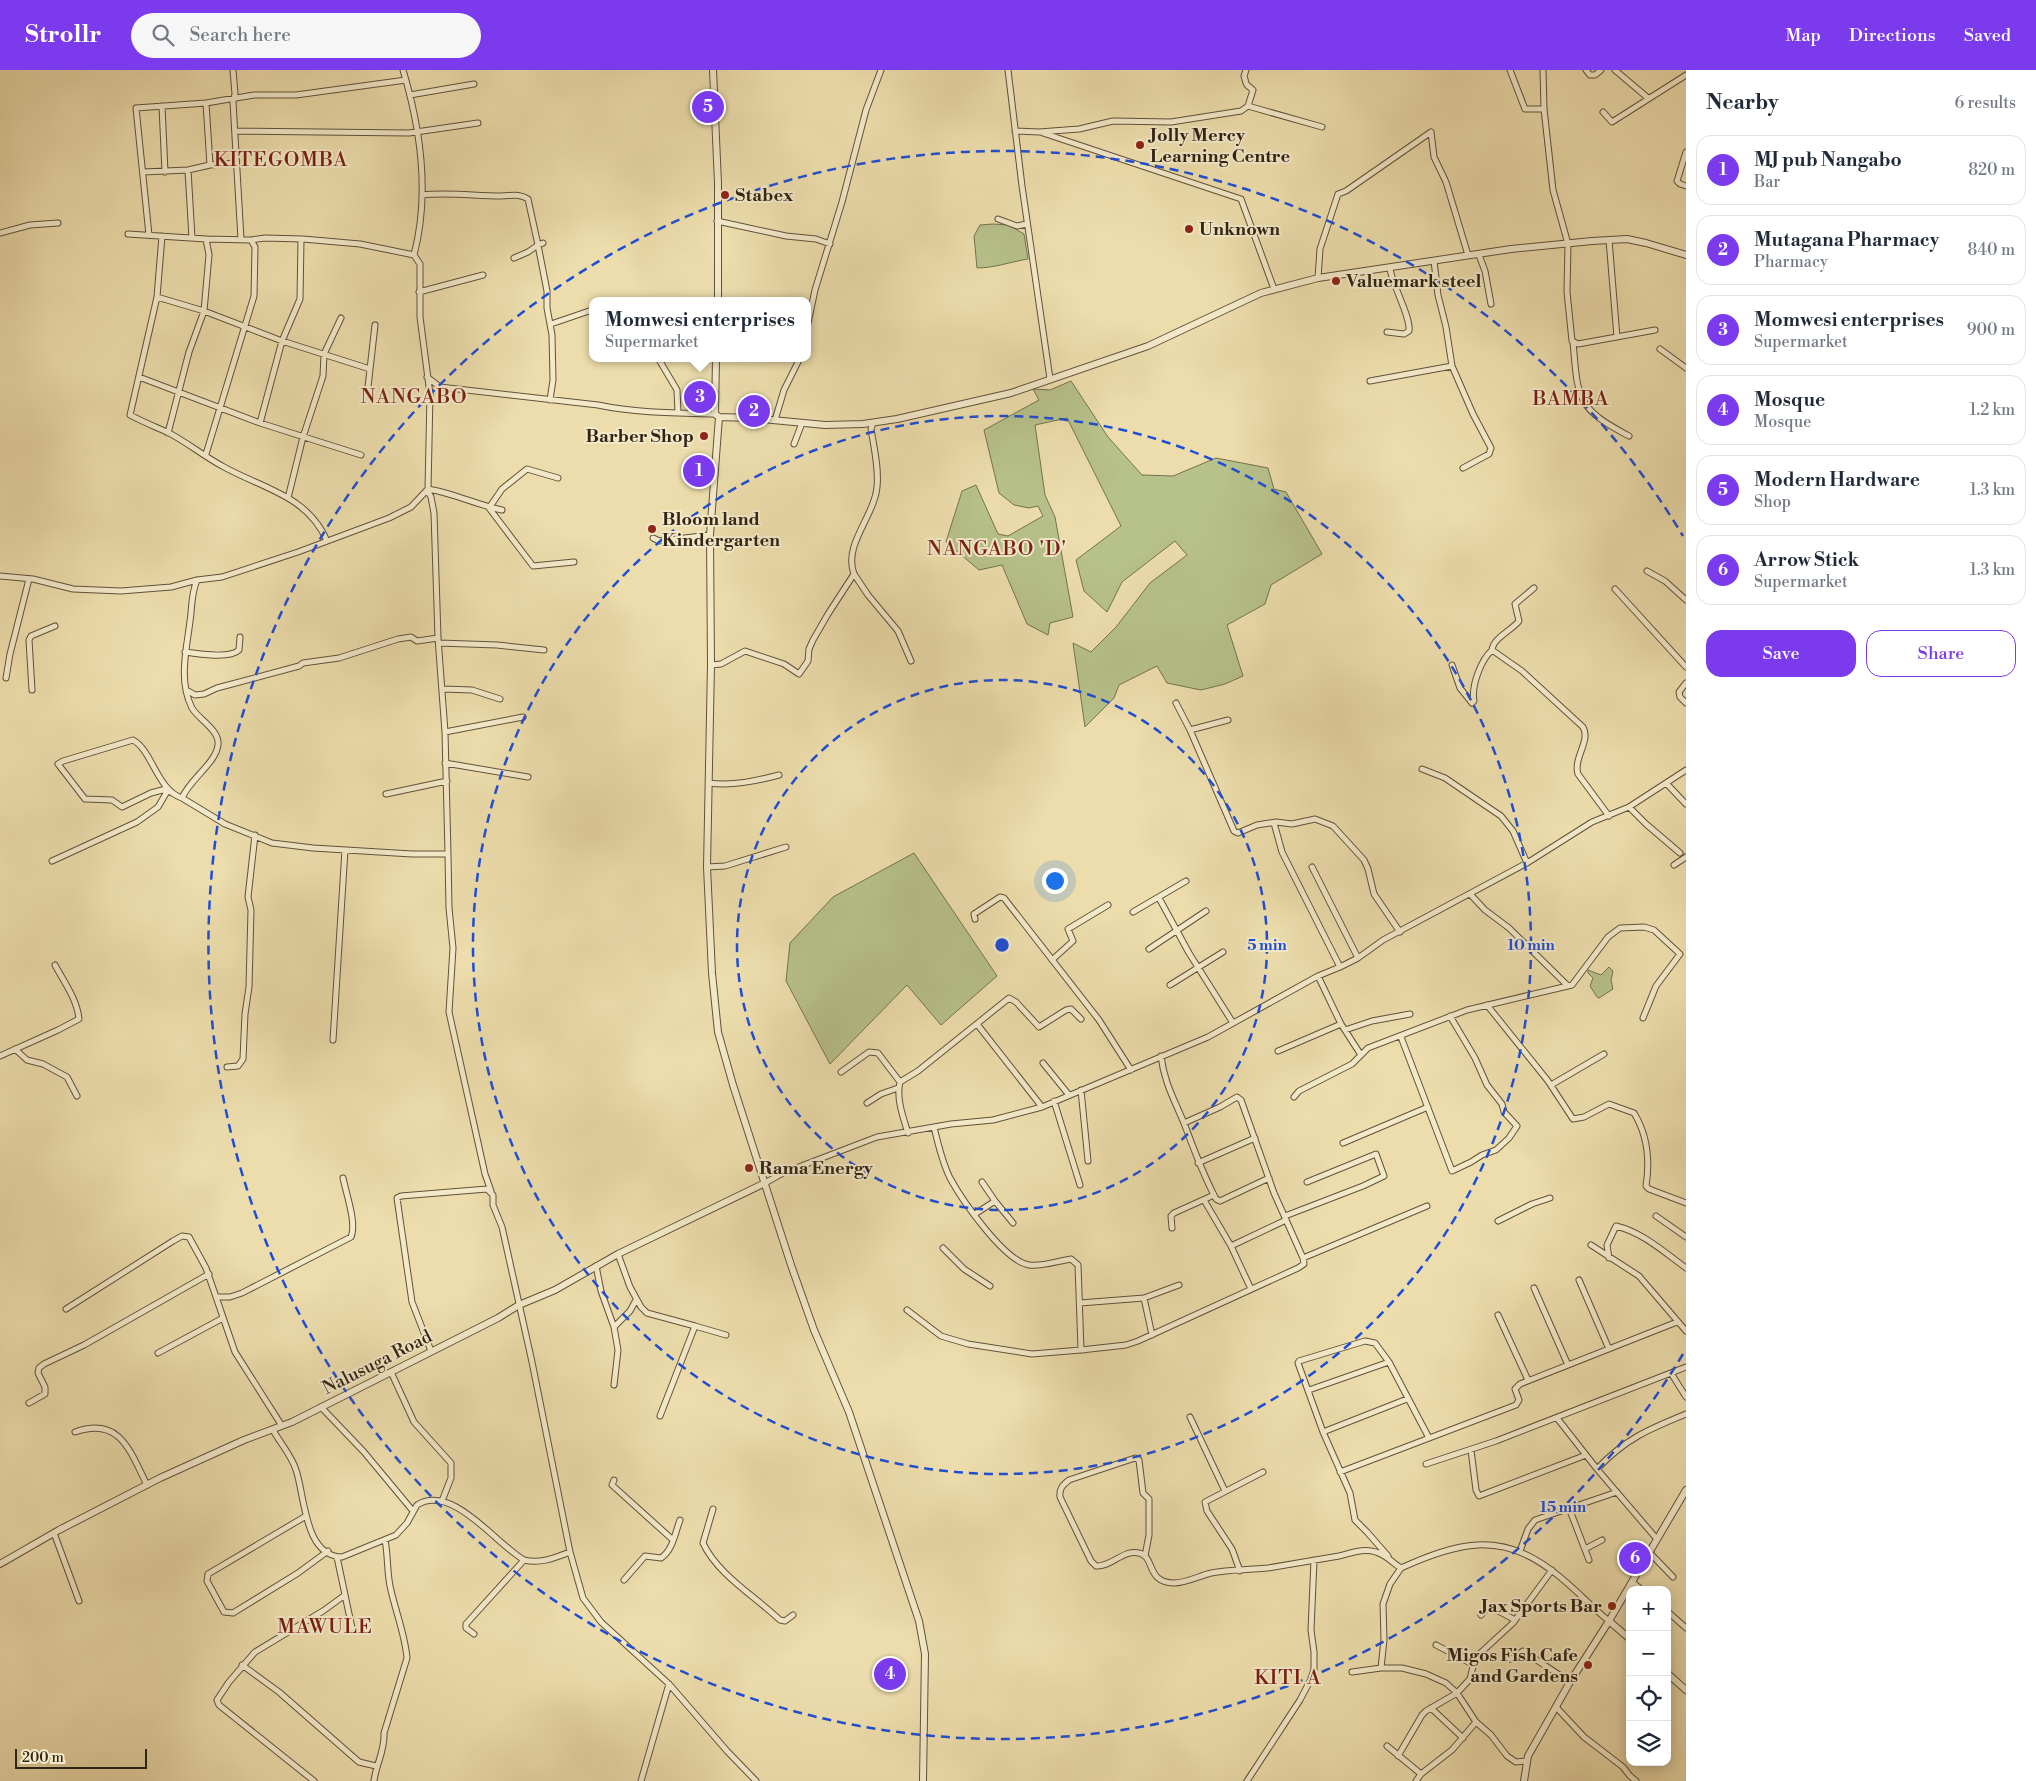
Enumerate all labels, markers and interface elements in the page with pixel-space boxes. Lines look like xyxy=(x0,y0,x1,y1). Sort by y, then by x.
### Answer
search box xyxy=(131,13,481,58)
text: Strollr xyxy=(25,20,101,50)
icon: search xyxy=(149,21,177,49)
text: Search here xyxy=(189,23,291,47)
text: Map xyxy=(1785,24,1821,47)
text: Directions xyxy=(1849,24,1936,47)
text: Saved xyxy=(1964,24,2011,47)
pin: 5 xyxy=(692,88,724,126)
text: Nearby xyxy=(1706,90,1779,116)
text: 6 results xyxy=(1955,93,2016,113)
place label: Jolly Mercy Learning Centre xyxy=(1147,124,1291,168)
marker: Jolly Mercy Learning Centre xyxy=(1134,139,1146,151)
district label: KITEGOMBA xyxy=(214,148,348,173)
text: MJ pub Nangabo xyxy=(1754,148,1902,172)
text: 1 xyxy=(1719,160,1727,180)
text: 820 m xyxy=(1968,160,2015,180)
text: Bar xyxy=(1754,172,1780,192)
place label: Stabex xyxy=(735,184,794,207)
marker: Stabex xyxy=(719,189,731,201)
place label: Unknown xyxy=(1199,218,1280,241)
marker: Unknown xyxy=(1183,223,1195,235)
text: Mutagana Pharmacy xyxy=(1754,228,1939,252)
text: 2 xyxy=(1718,240,1728,260)
text: 840 m xyxy=(1967,240,2015,260)
text: Pharmacy xyxy=(1754,252,1828,272)
place label: Valuemark steel xyxy=(1345,270,1482,293)
marker: Valuemark steel xyxy=(1330,275,1342,287)
popup xyxy=(589,297,811,362)
text: Momwesi enterprises xyxy=(605,308,795,332)
text: Momwesi enterprises xyxy=(1754,308,1944,332)
text: 3 xyxy=(1718,320,1728,340)
text: 900 m xyxy=(1967,320,2015,340)
text: Supermarket xyxy=(605,332,699,352)
text: Supermarket xyxy=(1754,332,1848,352)
pin: 3 xyxy=(684,378,716,416)
district label: NANGABO xyxy=(360,385,468,410)
district label: BAMBA xyxy=(1531,387,1610,412)
text: Mosque xyxy=(1754,388,1825,412)
pin: 2 xyxy=(738,392,770,430)
text: 4 xyxy=(1718,400,1728,420)
text: 1.2 km xyxy=(1969,400,2015,420)
text: Mosque xyxy=(1754,412,1811,432)
place label: Barber Shop xyxy=(586,425,694,448)
marker: Barber Shop xyxy=(698,430,710,442)
pin: 1 xyxy=(683,452,715,490)
text: Modern Hardware xyxy=(1754,468,1920,492)
text: 5 xyxy=(1718,480,1728,500)
text: 1.3 km xyxy=(1970,480,2015,500)
text: Shop xyxy=(1754,492,1791,512)
place label: Bloom land Kindergarten xyxy=(662,508,780,552)
marker: Bloom land Kindergarten xyxy=(646,523,658,535)
district label: NANGABO 'D' xyxy=(927,537,1067,562)
text: Arrow Stick xyxy=(1754,548,1859,572)
text: 6 xyxy=(1718,560,1728,580)
text: 1.3 km xyxy=(1970,560,2015,580)
text: Supermarket xyxy=(1754,572,1848,592)
button: Save xyxy=(1706,630,1856,677)
button: Share xyxy=(1866,630,2016,677)
your location xyxy=(1042,868,1068,894)
centre of rings xyxy=(993,936,1011,954)
text: 5 min xyxy=(1247,936,1287,955)
text: 10 min xyxy=(1507,936,1556,955)
place label: Rama Energy xyxy=(759,1157,874,1180)
marker: Rama Energy xyxy=(743,1162,755,1174)
street label: Nalusuga Road xyxy=(319,1325,437,1400)
text: 15 min xyxy=(1540,1498,1587,1517)
pin: 6 xyxy=(1619,1539,1651,1577)
map controls xyxy=(1626,1586,1671,1766)
button: + xyxy=(1626,1586,1671,1631)
place label: Jax Sports Bar xyxy=(1478,1595,1602,1618)
marker: Jax Sports Bar xyxy=(1606,1600,1618,1612)
district label: MAWULE xyxy=(277,1615,373,1640)
button: − xyxy=(1626,1631,1671,1676)
place label: Migos Fish Cafe and Gardens xyxy=(1446,1644,1578,1688)
pin: 4 xyxy=(874,1655,906,1693)
marker: Migos Fish Cafe and Gardens xyxy=(1582,1659,1594,1671)
district label: KITI A xyxy=(1254,1666,1322,1691)
button: locate xyxy=(1626,1676,1671,1721)
button: layers xyxy=(1626,1721,1671,1766)
scale bar xyxy=(15,1746,148,1769)
text: 200 m xyxy=(22,1749,64,1767)

